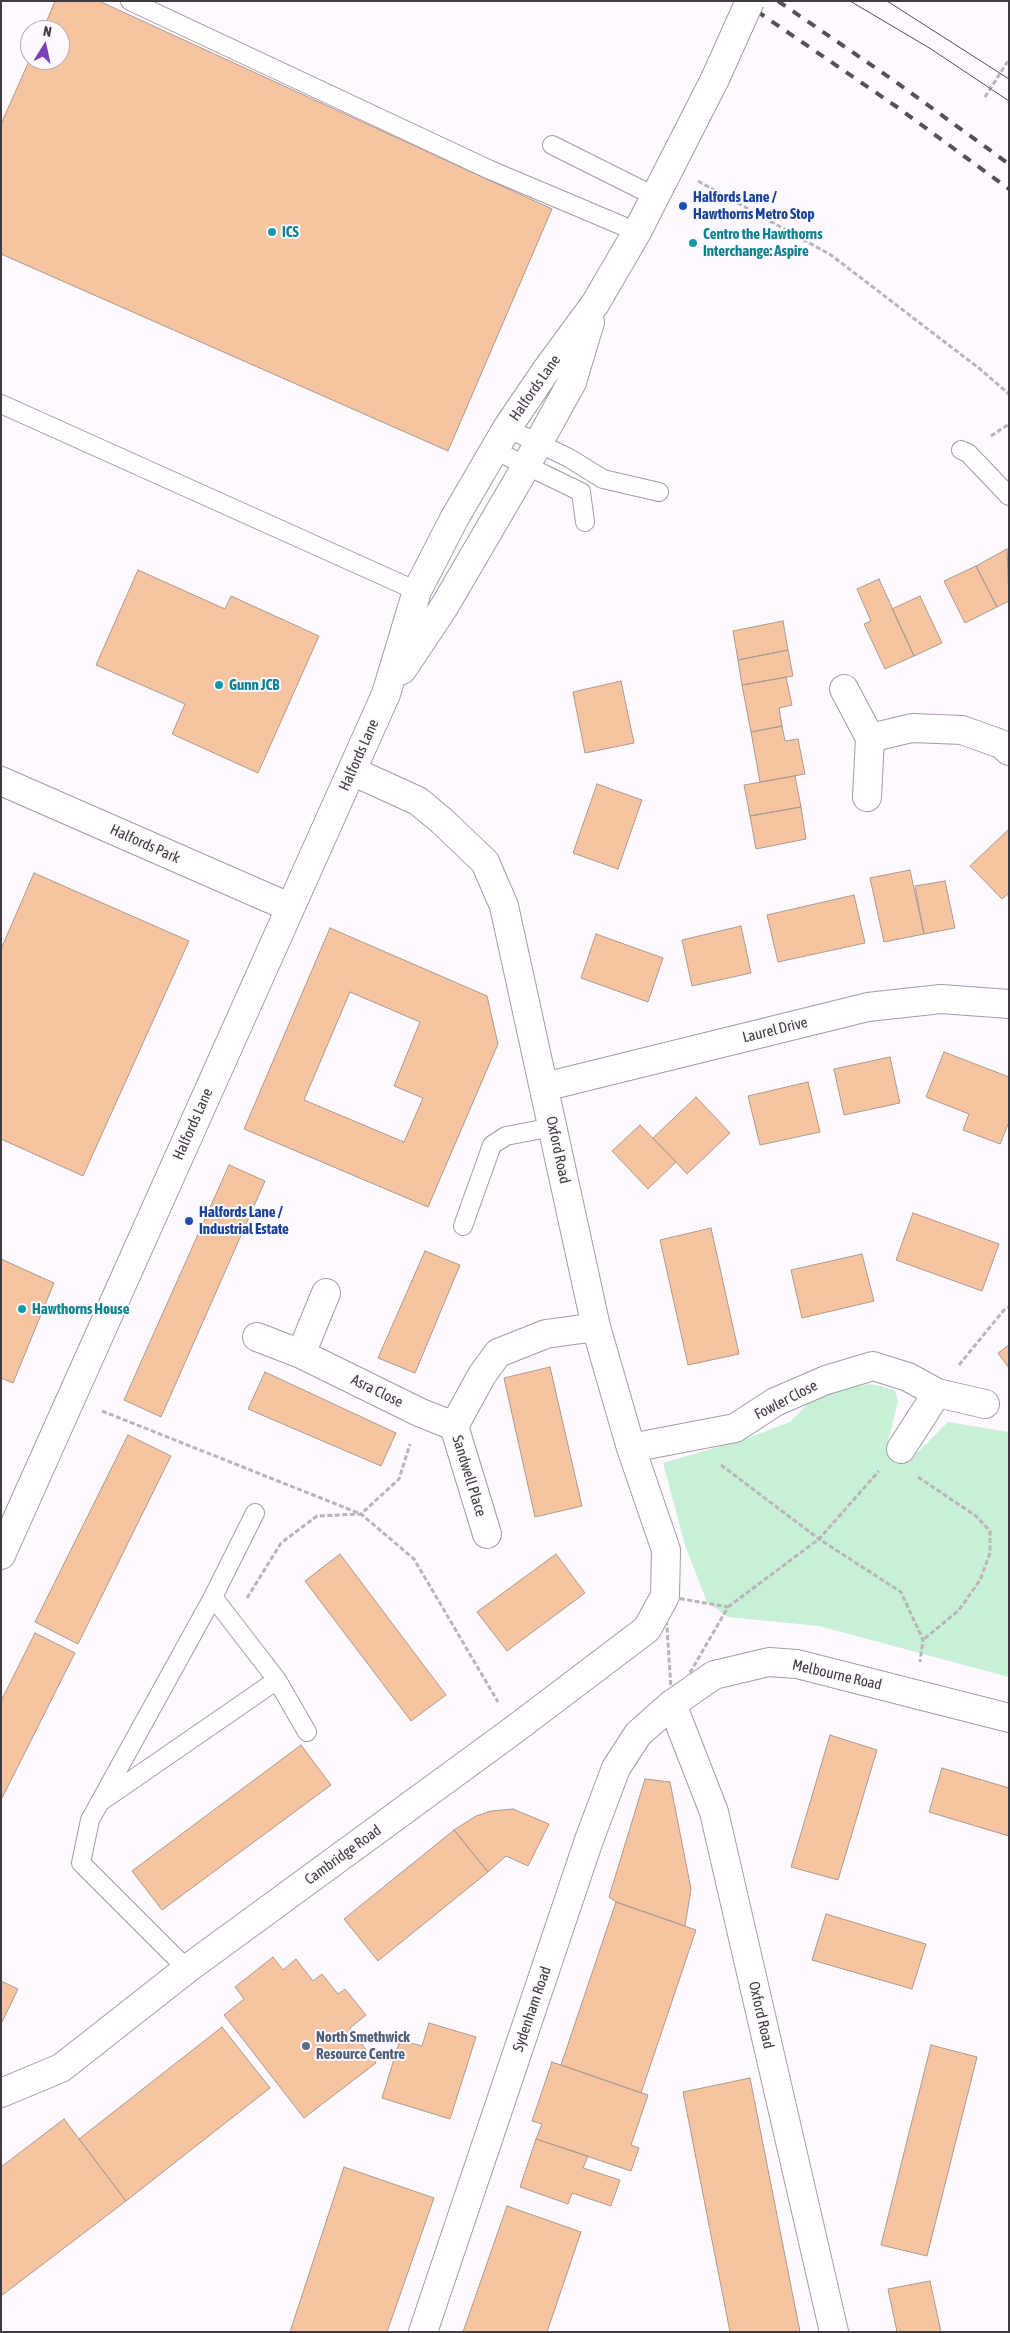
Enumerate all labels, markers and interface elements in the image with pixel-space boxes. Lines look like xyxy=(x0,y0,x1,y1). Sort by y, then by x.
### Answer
north arrow xyxy=(20,20,70,70)
text: N xyxy=(42,23,53,40)
place label: Halfords Lane / Hawthorns Metro Stop xyxy=(693,188,815,223)
marker: Halfords Lane / Hawthorns Metro Stop xyxy=(677,200,689,212)
place label: ICS xyxy=(282,223,299,241)
place label: Centro the Hawthorns Interchange: Aspire xyxy=(703,225,822,260)
marker: ICS xyxy=(266,226,278,238)
marker: Centro the Hawthorns Interchange: Aspire xyxy=(687,237,699,249)
street label: Halfords Lane xyxy=(506,351,564,425)
place label: Gunn JCB xyxy=(229,676,279,694)
marker: Gunn JCB xyxy=(213,679,225,691)
street label: Halfords Lane xyxy=(335,716,383,794)
street label: Halfords Park xyxy=(107,821,183,867)
street label: Laurel Drive xyxy=(741,1013,809,1047)
street label: Halfords Lane xyxy=(169,1085,217,1163)
street label: Oxford Road xyxy=(542,1115,574,1185)
place label: Halfords Lane / Industrial Estate xyxy=(199,1203,289,1238)
marker: Halfords Lane / Industrial Estate xyxy=(183,1215,195,1227)
place label: Hawthorns House xyxy=(32,1300,129,1318)
marker: Hawthorns House xyxy=(16,1303,28,1315)
street label: Asra Close xyxy=(348,1371,406,1411)
street label: Fowler Close xyxy=(751,1376,821,1424)
street label: Sandwell Place xyxy=(448,1433,490,1519)
street label: Melbourne Road xyxy=(790,1656,884,1694)
street label: Cambridge Road xyxy=(301,1821,385,1889)
street label: Sydenham Road xyxy=(509,1964,555,2054)
street label: Oxford Road xyxy=(745,1980,777,2050)
place label: North Smethwick Resource Centre xyxy=(316,2028,410,2063)
marker: North Smethwick Resource Centre xyxy=(300,2040,312,2052)

